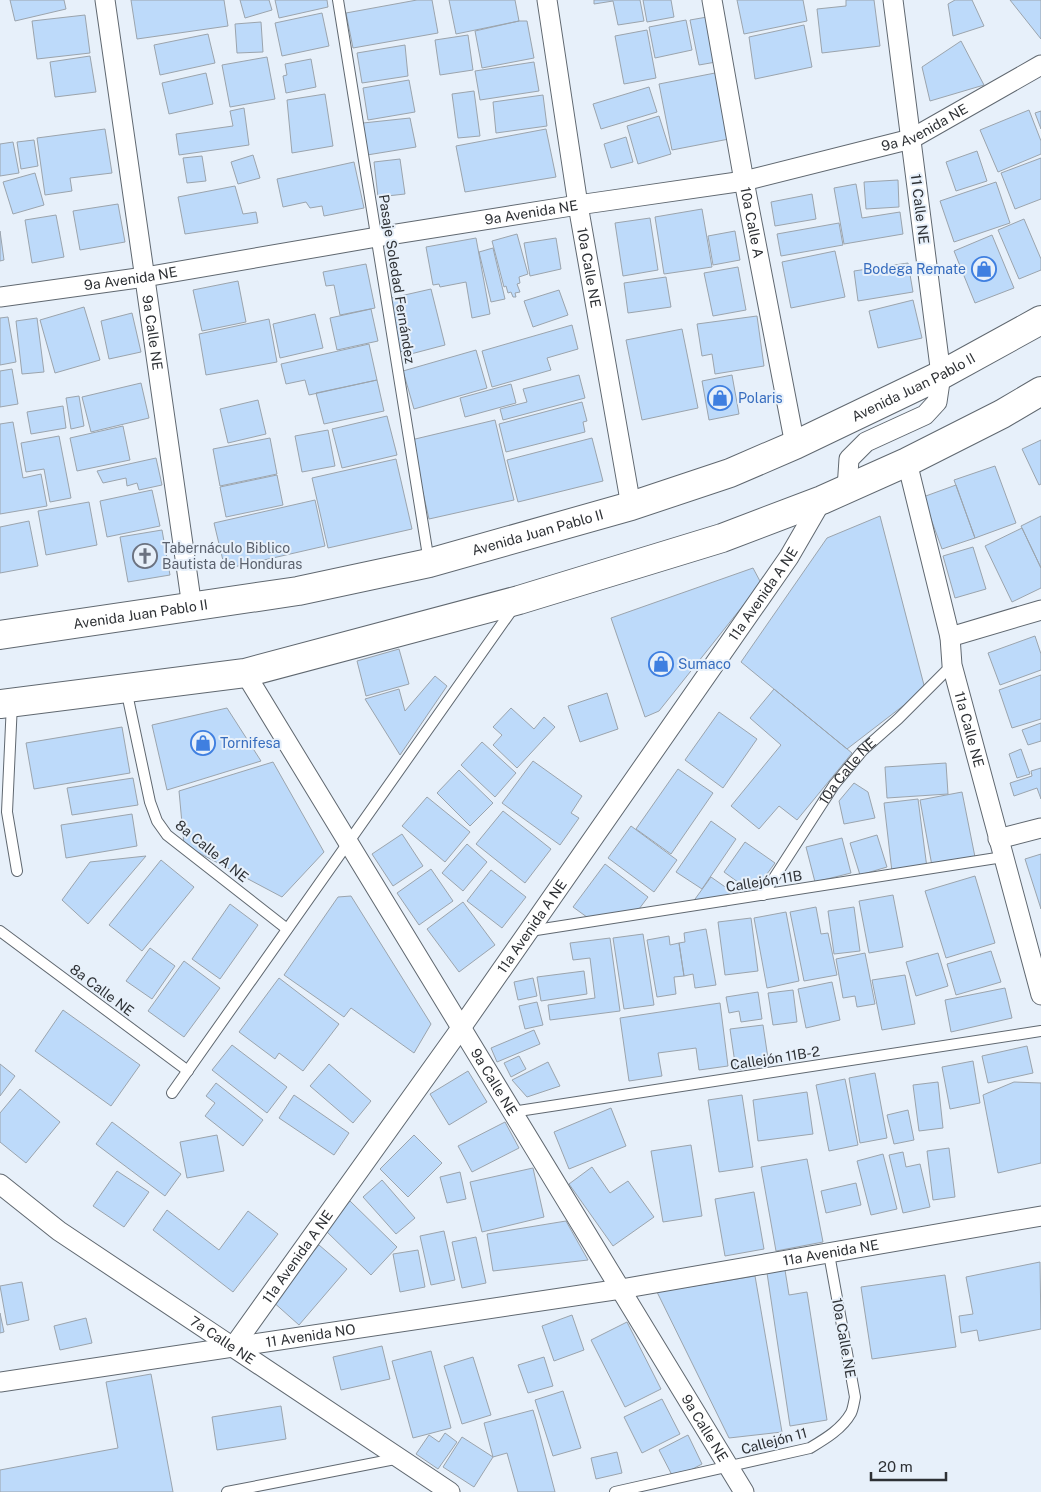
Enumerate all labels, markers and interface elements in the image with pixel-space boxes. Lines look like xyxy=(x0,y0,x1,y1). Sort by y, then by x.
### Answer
street label: 9a Avenida NE xyxy=(880,100,970,154)
street label: 11 Calle NE xyxy=(908,173,932,245)
street label: 10a Calle A xyxy=(737,186,767,259)
street label: Pasaje Soledad Fernández xyxy=(376,193,418,365)
street label: 9a Avenida NE xyxy=(483,197,579,228)
street label: 10a Calle NE xyxy=(574,226,604,309)
shop icon: Bodega Remate xyxy=(971,256,997,282)
place label: Bodega Remate xyxy=(863,261,966,277)
street label: 9a Avenida NE xyxy=(83,264,179,293)
street label: 9a Calle NE xyxy=(139,294,166,371)
street label: Avenida Juan Pablo II xyxy=(849,350,978,425)
shop icon: Polaris xyxy=(707,385,733,411)
place label: Polaris xyxy=(738,390,783,406)
street label: Avenida Juan Pablo II xyxy=(470,506,605,559)
place label: Tabernáculo Biblico Bautista de Honduras xyxy=(162,540,302,572)
church icon: Tabernáculo Biblico Bautista de Honduras xyxy=(132,543,158,569)
street label: 11a Avenida A NE xyxy=(725,544,801,644)
street label: Avenida Juan Pablo II xyxy=(72,596,209,632)
shop icon: Sumaco xyxy=(648,651,674,677)
place label: Sumaco xyxy=(678,656,731,672)
street label: 11a Calle NE xyxy=(951,690,987,769)
shop icon: Tornifesa xyxy=(190,730,216,756)
place label: Tornifesa xyxy=(220,735,280,751)
street label: 10a Calle NE xyxy=(816,735,879,807)
street label: 8a Calle A NE xyxy=(172,817,252,885)
street label: Callejón 11B xyxy=(725,867,803,895)
street label: 11a Avenida A NE xyxy=(494,877,570,976)
street label: 8a Calle NE xyxy=(67,961,137,1019)
street label: Callejón 11B-2 xyxy=(729,1043,821,1073)
street label: 9a Calle NE xyxy=(468,1046,521,1119)
street label: 11a Avenida A NE xyxy=(259,1207,336,1306)
street label: 11a Avenida NE xyxy=(782,1236,880,1269)
street label: 10a Calle NE xyxy=(829,1297,859,1379)
street label: 7a Calle NE xyxy=(187,1313,258,1368)
street label: 11 Avenida NO xyxy=(265,1321,357,1350)
street label: 9a Calle NE xyxy=(678,1391,731,1464)
street label: Callejón 11 xyxy=(739,1425,809,1457)
scale bar xyxy=(871,1450,946,1482)
text: 20 m xyxy=(878,1458,913,1475)

